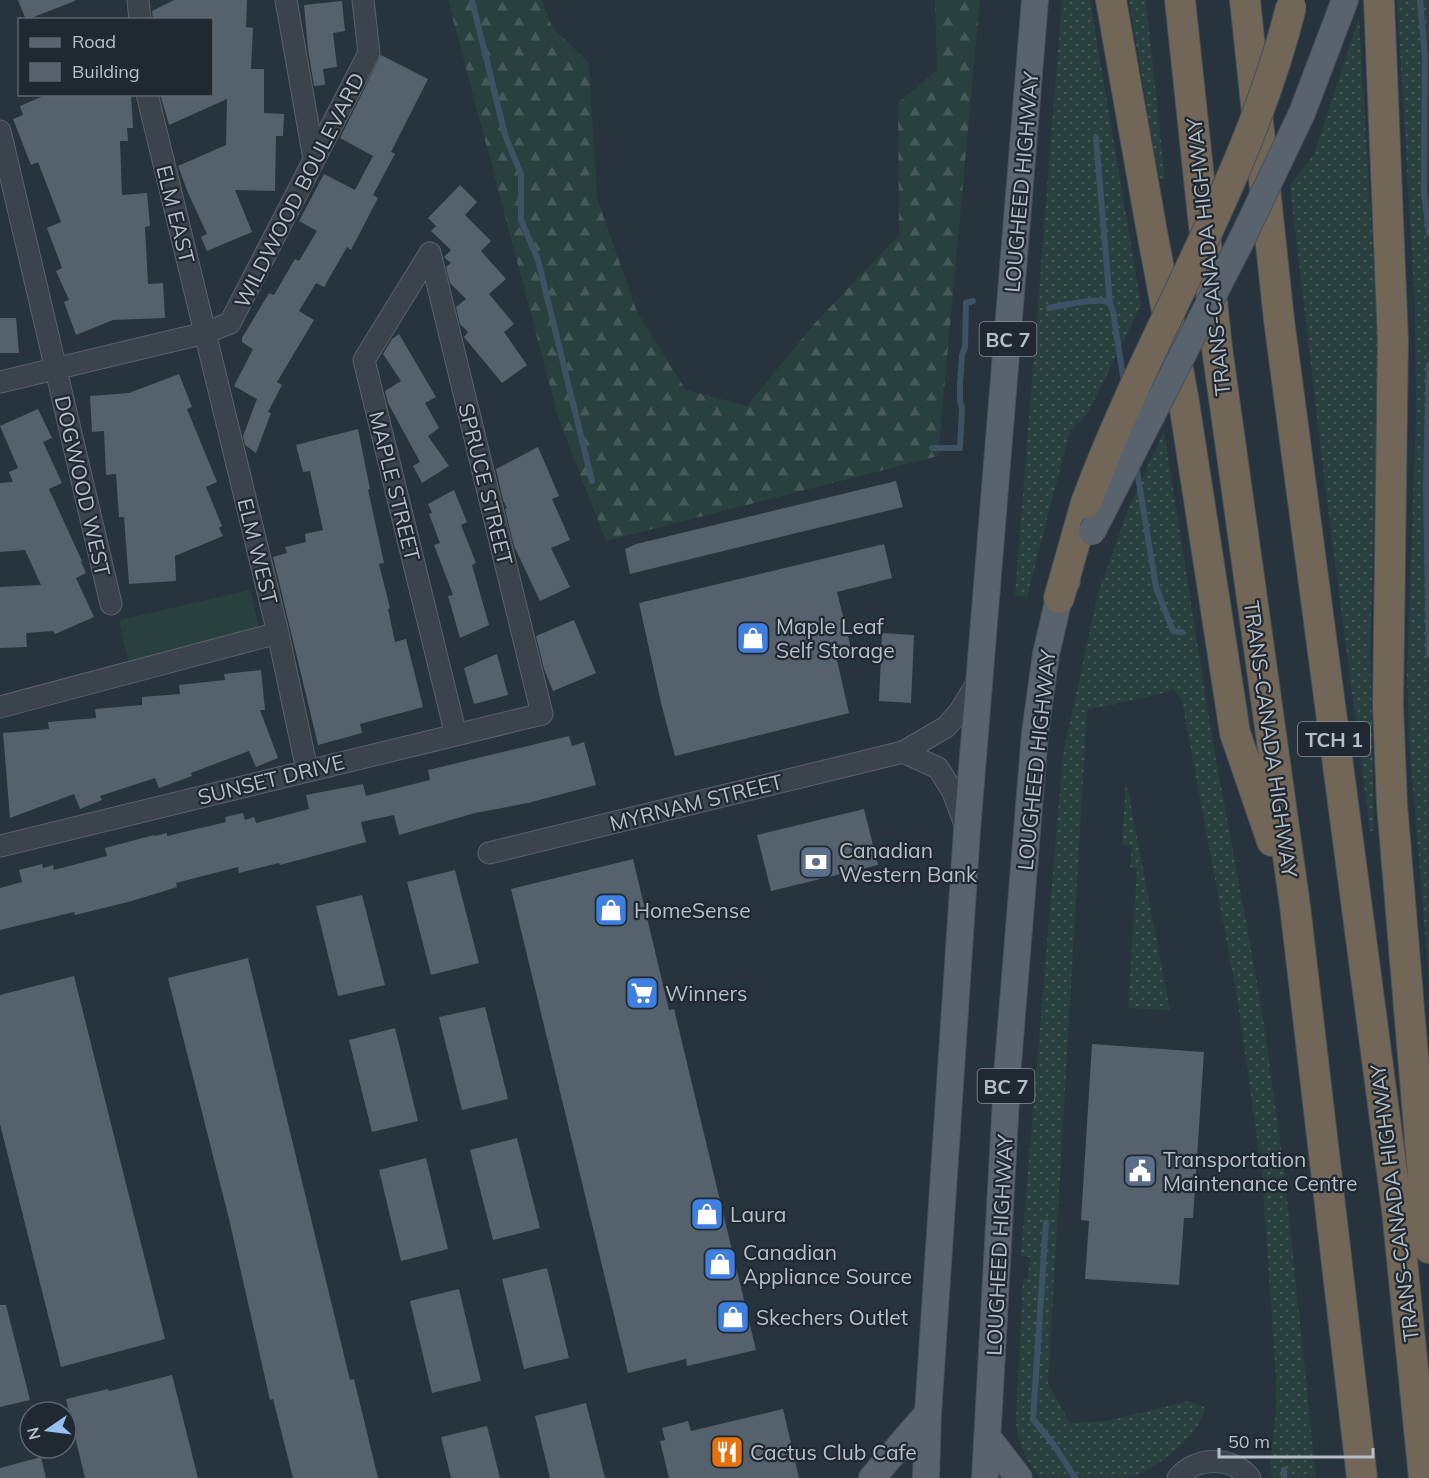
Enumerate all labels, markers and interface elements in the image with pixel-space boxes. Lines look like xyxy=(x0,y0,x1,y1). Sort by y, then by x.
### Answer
legend xyxy=(18,18,213,96)
text: Road xyxy=(72,30,116,53)
text: Building xyxy=(72,60,140,83)
street label: WILDWOOD BOULEVARD xyxy=(228,68,370,312)
street label: LOUGHEED HIGHWAY xyxy=(998,70,1044,293)
street label: TRANS-CANADA HIGHWAY xyxy=(1180,117,1236,397)
street label: ELM EAST xyxy=(151,162,201,266)
road number: BC 7 xyxy=(980,322,1036,356)
street label: DOGWOOD WEST xyxy=(50,393,116,579)
street label: SPRUCE STREET xyxy=(453,400,519,568)
street label: MAPLE STREET xyxy=(364,408,426,564)
street label: ELM WEST xyxy=(232,495,284,607)
street label: TRANS-CANADA HIGHWAY xyxy=(1239,599,1303,879)
place label: Maple Leaf Self Storage xyxy=(776,613,895,663)
shop icon: Maple Leaf Self Storage xyxy=(735,620,771,656)
street label: LOUGHEED HIGHWAY xyxy=(1011,648,1061,872)
road number: TCH 1 xyxy=(1298,722,1370,756)
street label: SUNSET DRIVE xyxy=(195,748,347,810)
street label: MYRNAM STREET xyxy=(607,768,785,836)
place label: Canadian Western Bank xyxy=(839,837,977,887)
bank icon: Canadian Western Bank xyxy=(798,844,834,880)
shop icon: HomeSense xyxy=(593,892,629,928)
place label: HomeSense xyxy=(634,897,751,923)
supermarket icon: Winners xyxy=(624,975,660,1011)
place label: Winners xyxy=(665,980,747,1006)
street label: TRANS-CANADA HIGHWAY xyxy=(1364,1063,1424,1343)
road number: BC 7 xyxy=(978,1069,1034,1103)
street label: LOUGHEED HIGHWAY xyxy=(980,1133,1018,1356)
place label: Transportation Maintenance Centre xyxy=(1163,1146,1358,1196)
public building icon: Transportation Maintenance Centre xyxy=(1122,1153,1158,1189)
shop icon: Laura xyxy=(689,1196,725,1232)
place label: Laura xyxy=(730,1201,786,1227)
place label: Canadian Appliance Source xyxy=(743,1239,912,1289)
shop icon: Canadian Appliance Source xyxy=(702,1246,738,1282)
shop icon: Skechers Outlet xyxy=(715,1299,751,1335)
place label: Skechers Outlet xyxy=(756,1304,908,1330)
north arrow xyxy=(18,1400,78,1460)
scale bar xyxy=(1219,1421,1374,1459)
text: N xyxy=(22,1425,45,1442)
text: 50 m xyxy=(1228,1430,1270,1453)
restaurant icon: Cactus Club Cafe xyxy=(709,1434,745,1470)
place label: Cactus Club Cafe xyxy=(750,1439,917,1465)

